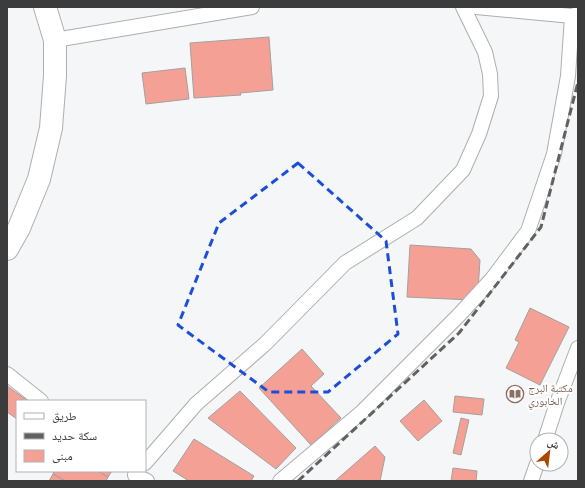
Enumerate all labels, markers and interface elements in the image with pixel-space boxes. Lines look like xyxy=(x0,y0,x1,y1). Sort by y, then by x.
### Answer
place label: مكتبة البرج الخابوري xyxy=(528,381,573,410)
library icon: مكتبة البرج الخابوري xyxy=(505,384,525,404)
legend xyxy=(16,400,146,472)
text: طريق xyxy=(52,408,77,423)
text: سكة حديد xyxy=(52,428,97,443)
north arrow xyxy=(529,432,569,472)
text: ش xyxy=(545,434,562,453)
text: مبنى xyxy=(52,448,73,463)

